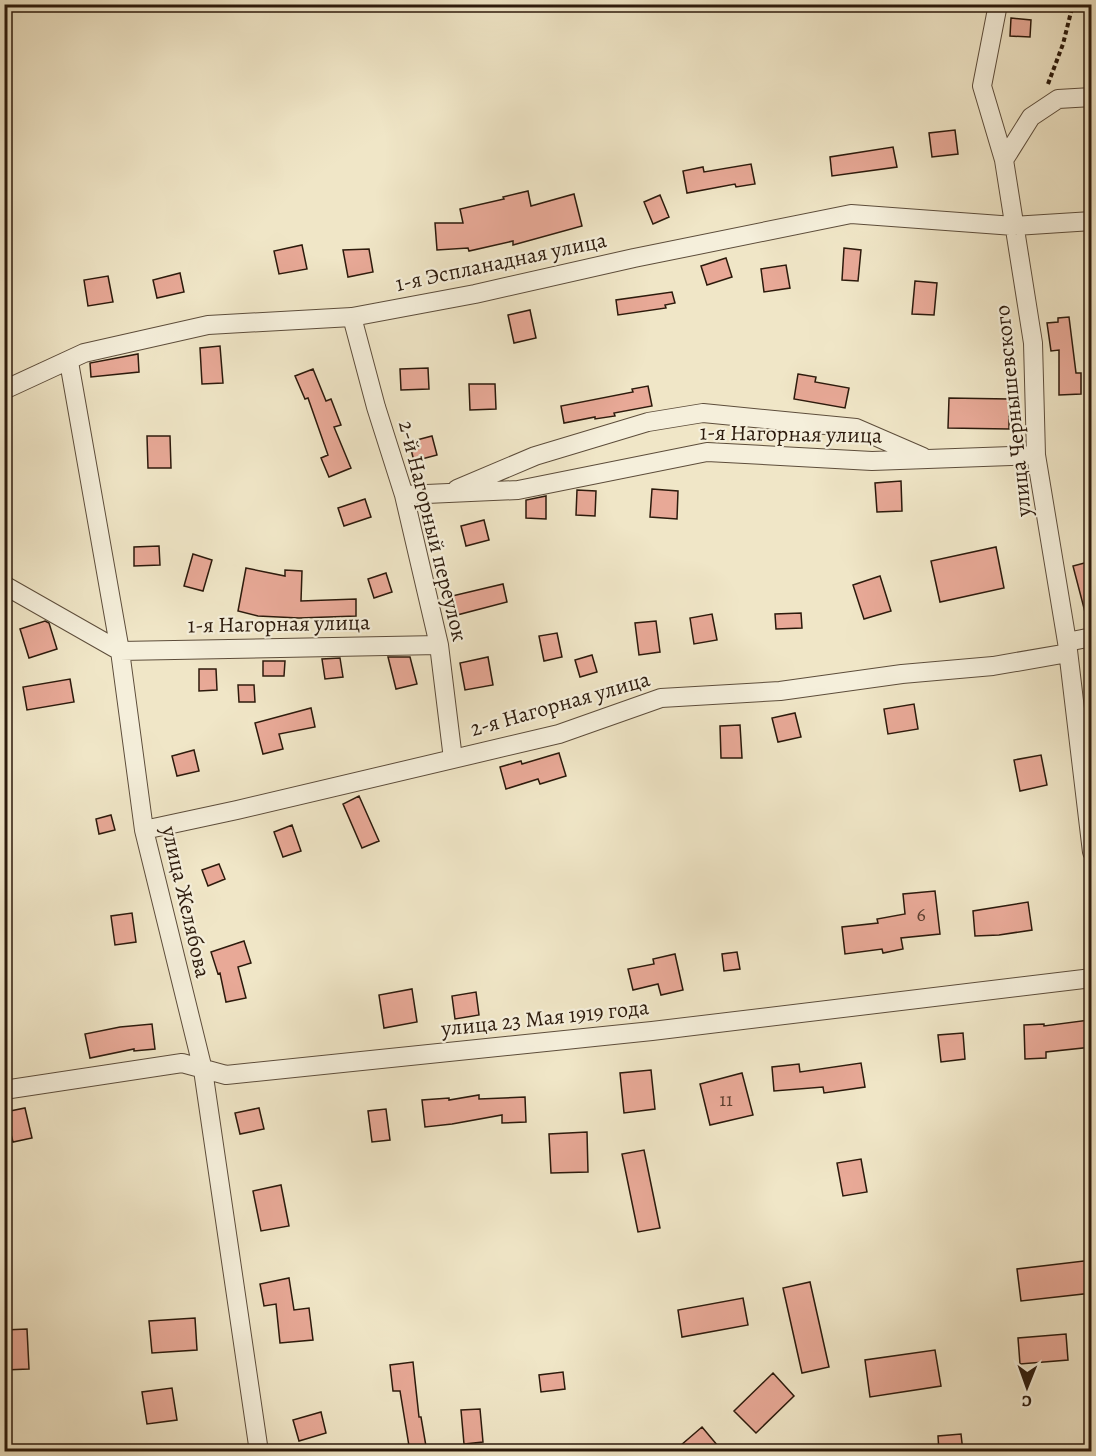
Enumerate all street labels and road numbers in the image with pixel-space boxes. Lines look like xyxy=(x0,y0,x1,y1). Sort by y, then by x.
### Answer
street label: 1-я Эспланадная улица xyxy=(393,225,610,299)
street label: улица Чернышевского xyxy=(987,304,1039,519)
street label: 2-й Нагорный переулок xyxy=(391,417,475,645)
street label: 1-я Нагорная улица xyxy=(699,417,883,451)
street label: 1-я Нагорная улица xyxy=(187,607,371,641)
street label: 2-я Нагорная улица xyxy=(467,664,654,744)
street label: улица Желябова xyxy=(154,822,218,982)
street label: улица 23 Мая 1919 года xyxy=(439,992,651,1044)

